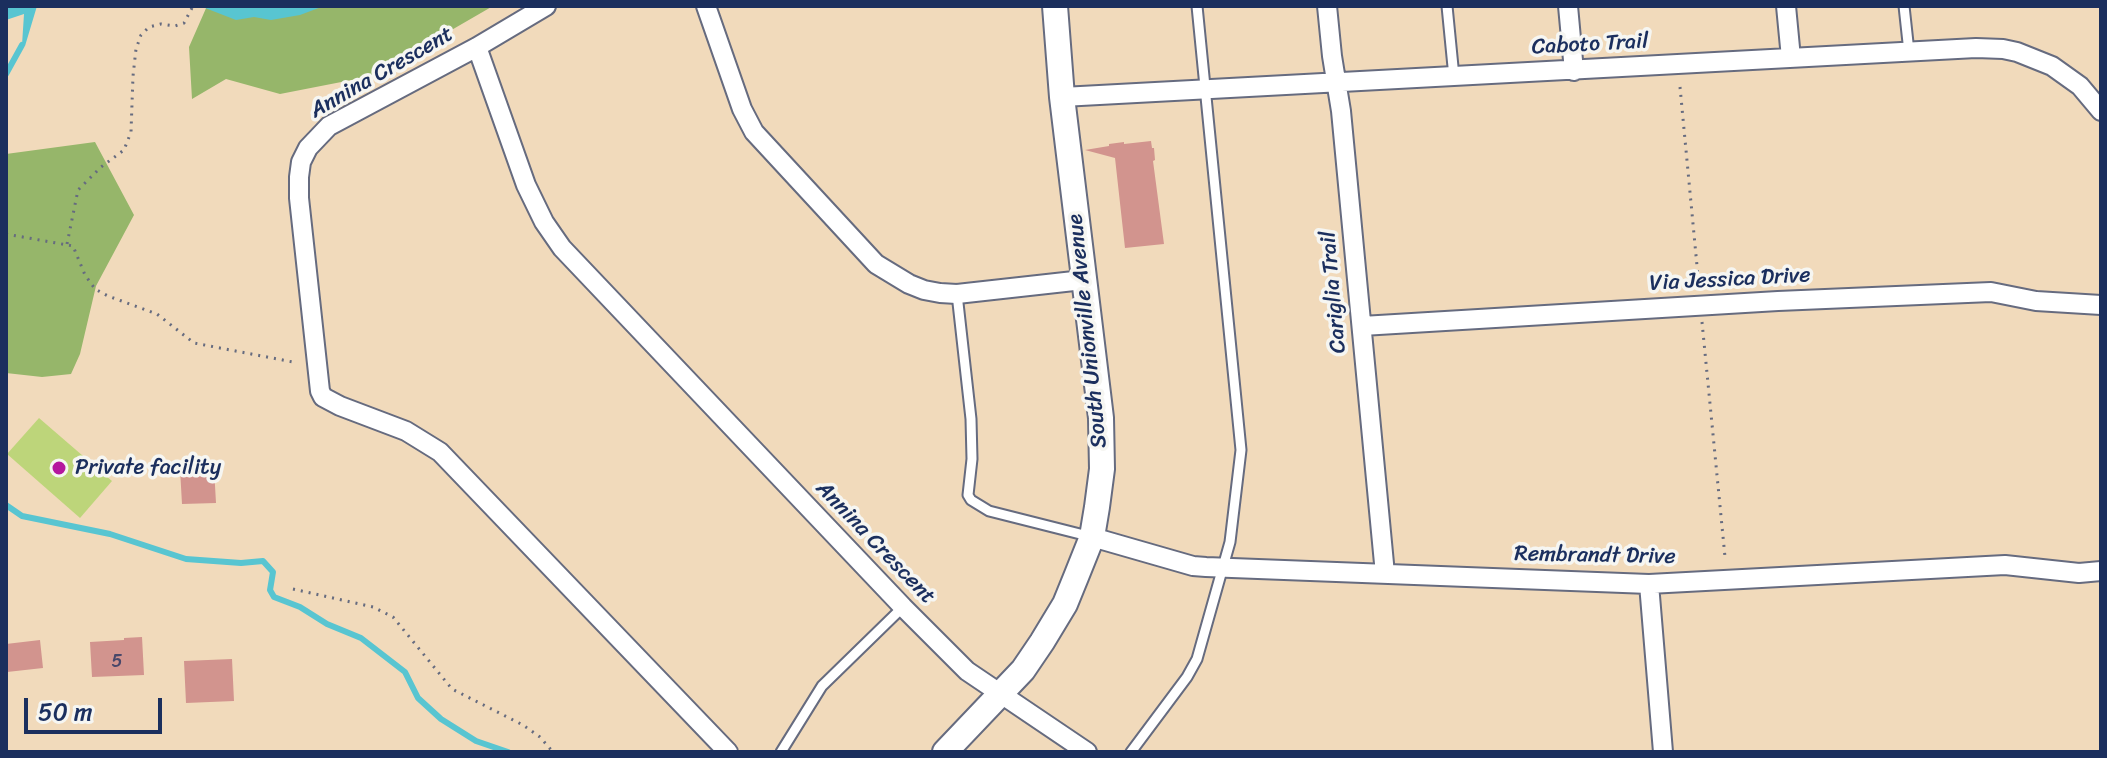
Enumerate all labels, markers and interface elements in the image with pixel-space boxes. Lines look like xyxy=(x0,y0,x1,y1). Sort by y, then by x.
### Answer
street label: Annina Crescent xyxy=(306,21,458,125)
street label: Caboto Trail xyxy=(1531,29,1649,61)
street label: South Unionville Avenue xyxy=(1063,213,1113,449)
street label: Cariglia Trail xyxy=(1316,230,1352,354)
street label: Via Jessica Drive xyxy=(1649,263,1811,297)
place label: Private facility xyxy=(75,455,221,481)
marker: Private facility xyxy=(50,459,68,477)
street label: Annina Crescent xyxy=(810,476,940,610)
street label: Rembrandt Drive xyxy=(1514,541,1676,571)
house number: 5 xyxy=(112,651,122,673)
scale bar xyxy=(28,682,166,732)
text: 50 m xyxy=(38,691,93,733)

